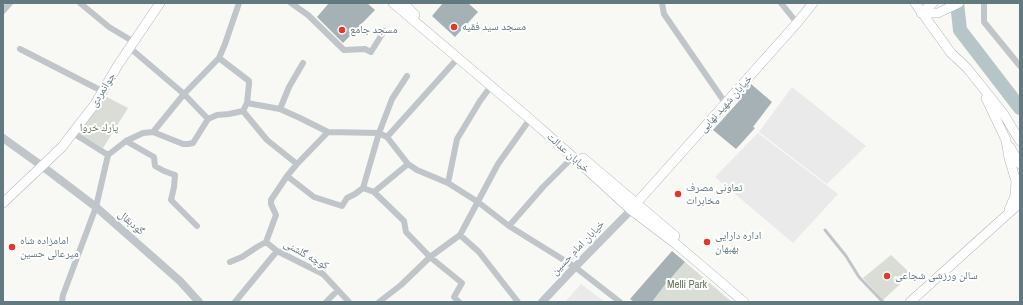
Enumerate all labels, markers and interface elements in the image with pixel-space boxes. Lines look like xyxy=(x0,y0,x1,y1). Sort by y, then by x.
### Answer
place label: مسجد سید فقیه xyxy=(462,20,526,34)
marker: مسجد سید فقیه xyxy=(449,22,459,32)
place label: مسجد جامع xyxy=(350,23,397,37)
marker: مسجد جامع xyxy=(337,25,347,35)
street label: جوانمردی xyxy=(87,70,119,110)
street label: خیابان شهید نهایی xyxy=(697,72,755,136)
park label: پارك خروا xyxy=(80,121,118,135)
street label: خیابان عدالت xyxy=(544,130,592,176)
place label: تعاونی مصرف مخابرات xyxy=(686,181,743,207)
marker: تعاونی مصرف مخابرات xyxy=(673,189,683,199)
street label: گودبقال xyxy=(115,208,147,238)
street label: خیابان امام حسین xyxy=(548,218,608,278)
place label: اداره دارایی بهبهان xyxy=(715,229,761,255)
place label: امامزاده شاه میرعالی حسین xyxy=(20,234,79,260)
street label: کوچه گلشنی xyxy=(281,237,331,273)
marker: اداره دارایی بهبهان xyxy=(702,237,712,247)
marker: امامزاده شاه میرعالی حسین xyxy=(7,242,17,252)
place label: سالن ورزشی شجاعی xyxy=(895,269,978,283)
marker: سالن ورزشی شجاعی xyxy=(882,271,892,281)
park label: Melli Park xyxy=(667,278,707,292)

